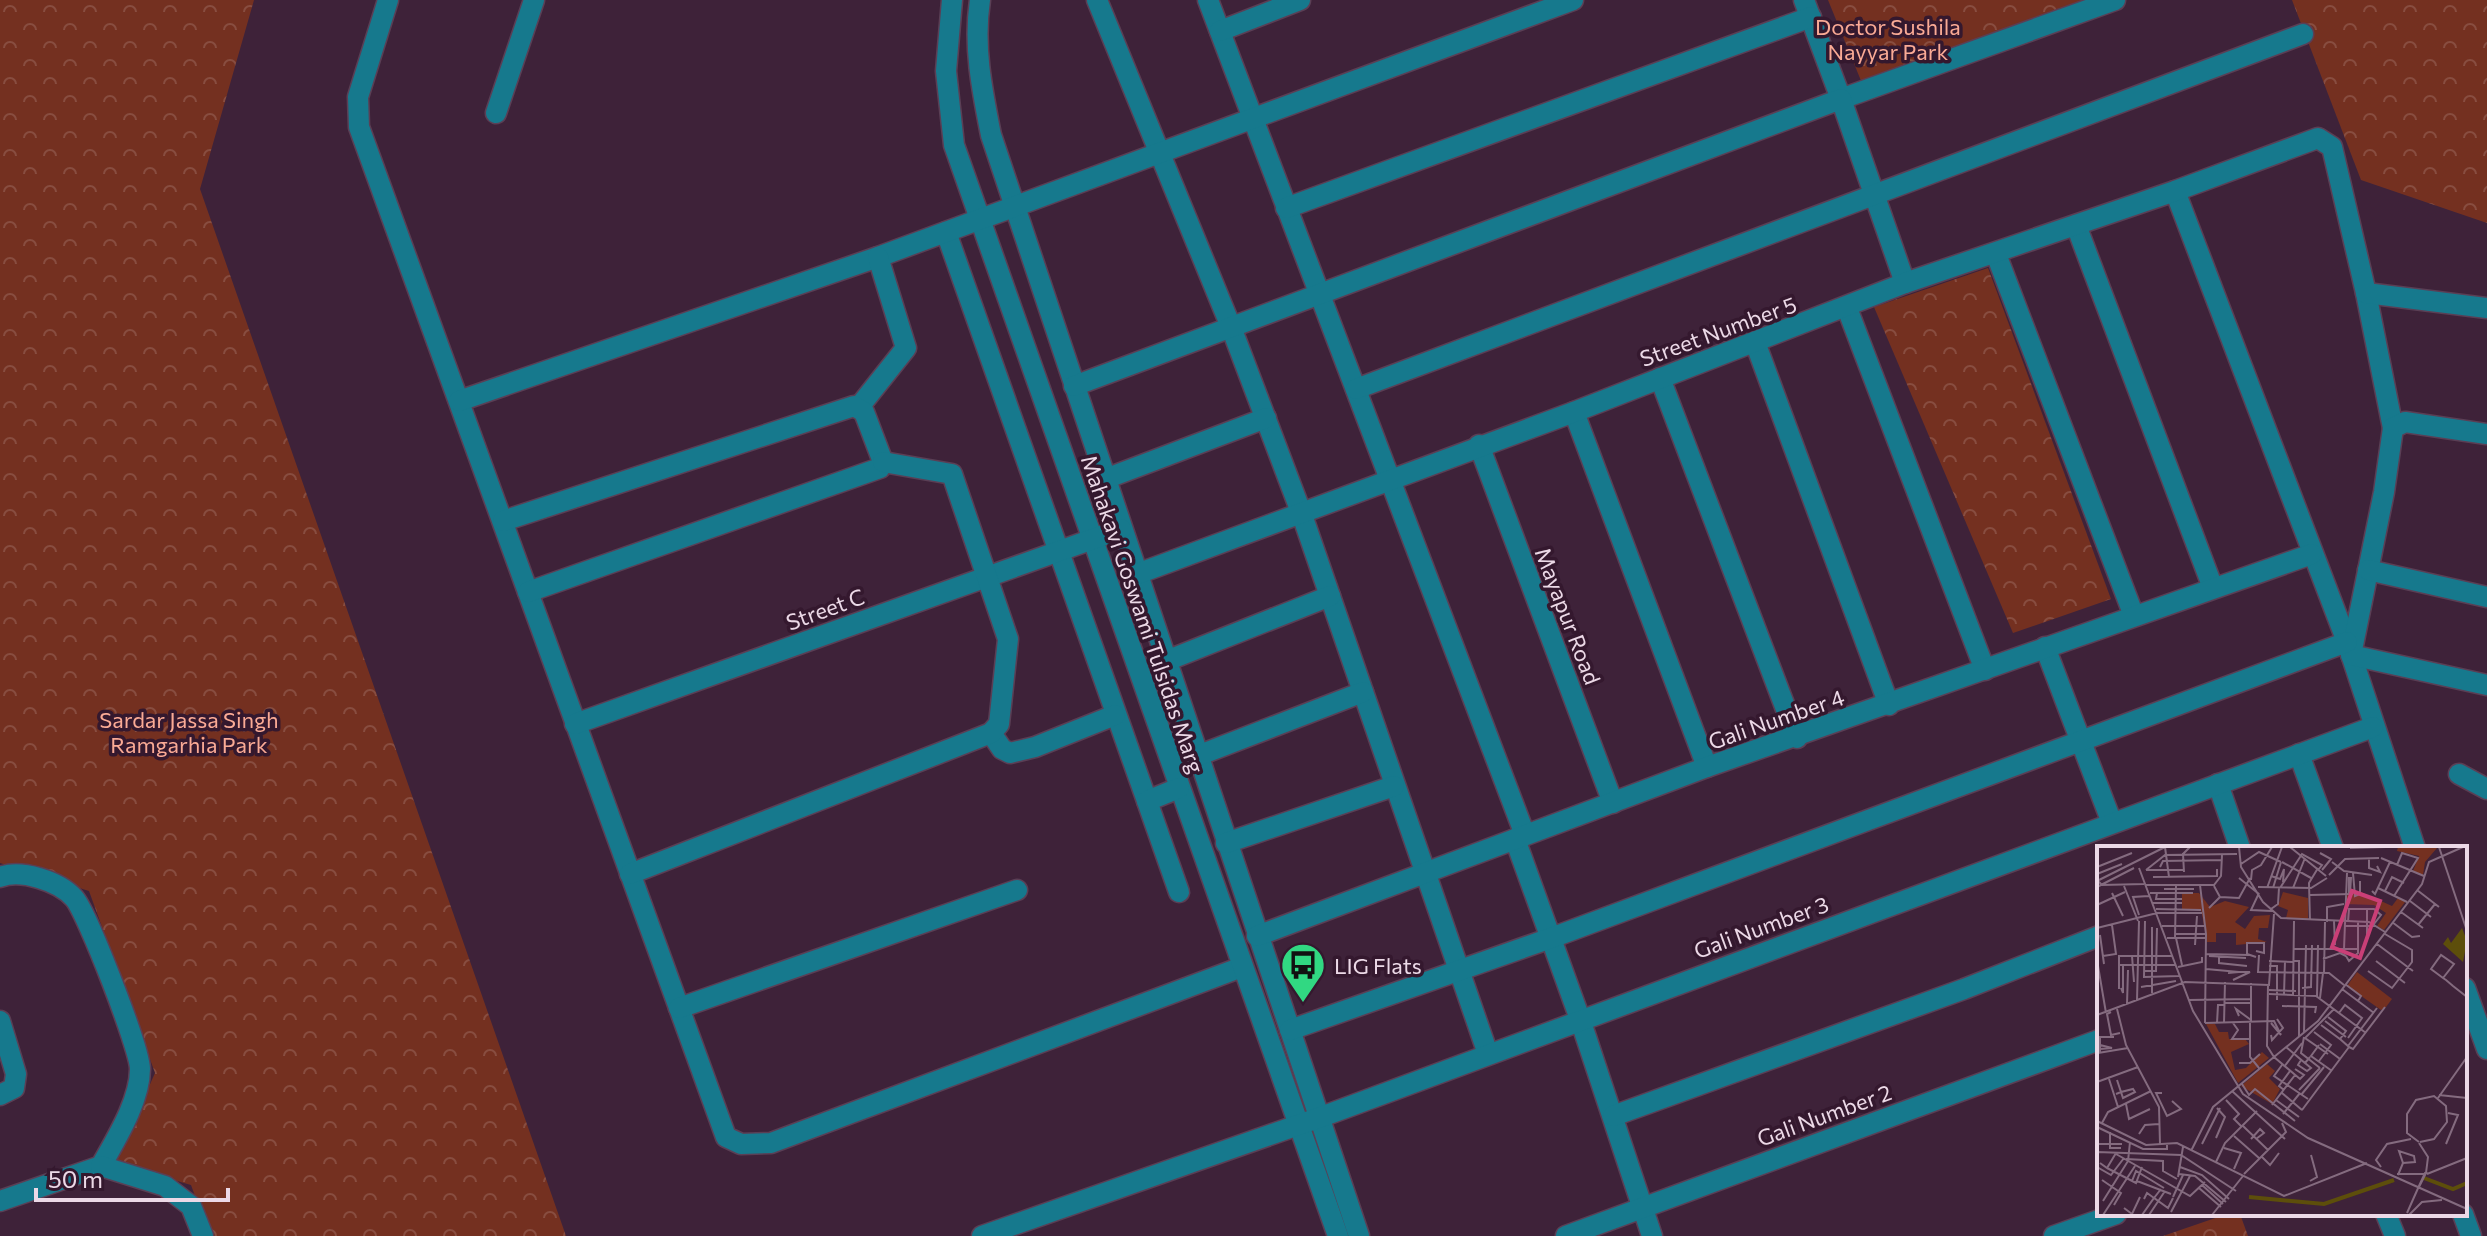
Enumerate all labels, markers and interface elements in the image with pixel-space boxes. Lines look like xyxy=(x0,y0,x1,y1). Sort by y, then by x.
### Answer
park label: Doctor Sushila Nayyar Park xyxy=(1815,13,1961,65)
street label: Street Number 5 xyxy=(1636,290,1800,372)
street label: Mahakavi Goswami Tulsidas Marg xyxy=(1076,451,1210,777)
street label: Mayapur Road xyxy=(1530,544,1606,688)
street label: Street C xyxy=(782,582,868,636)
street label: Gali Number 4 xyxy=(1704,683,1848,755)
park label: Sardar Jassa Singh Ramgarhia Park xyxy=(99,706,279,758)
inset map xyxy=(2097,846,2467,1216)
street label: Gali Number 3 xyxy=(1690,890,1832,964)
bus stop icon: LIG Flats xyxy=(1279,941,1327,1004)
place label: LIG Flats xyxy=(1334,952,1422,979)
street label: Gali Number 2 xyxy=(1753,1078,1895,1152)
scale bar xyxy=(36,1152,228,1202)
text: 50 m xyxy=(48,1164,103,1193)

